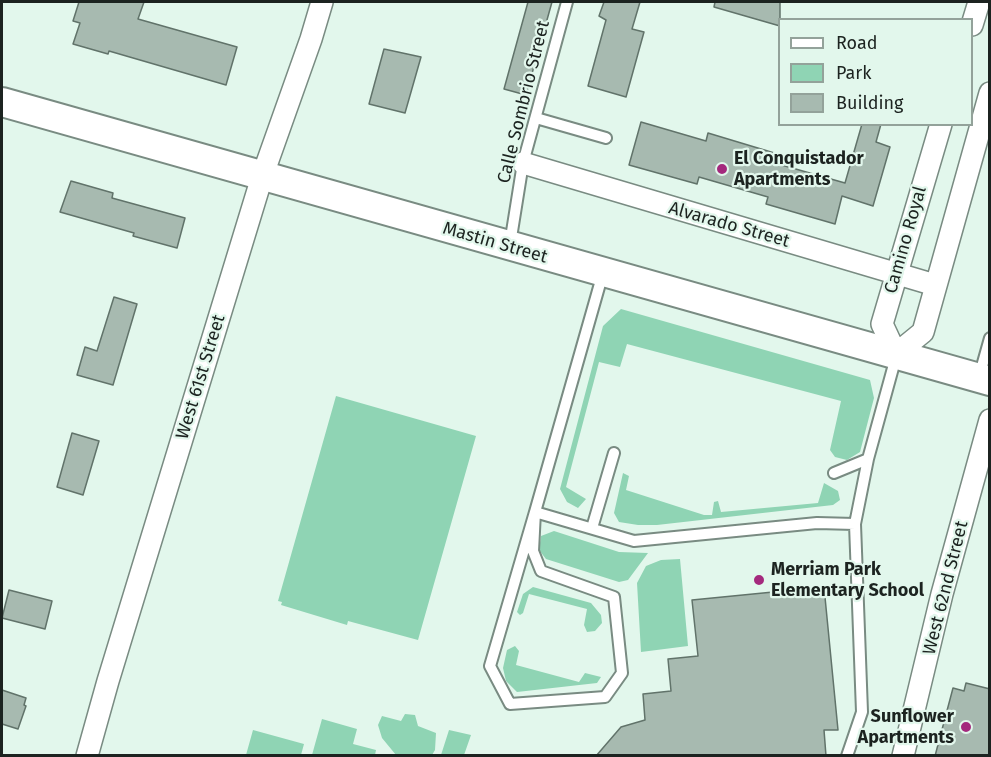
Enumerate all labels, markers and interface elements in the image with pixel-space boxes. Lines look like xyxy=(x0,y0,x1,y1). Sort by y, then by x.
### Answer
street label: Calle Sombrio Street xyxy=(493,18,555,186)
legend xyxy=(778,18,973,126)
text: Road xyxy=(836,32,878,54)
text: Park xyxy=(836,62,871,84)
text: Building xyxy=(836,92,903,114)
place label: El Conquistador Apartments xyxy=(734,148,864,190)
marker: El Conquistador Apartments xyxy=(715,162,729,176)
street label: Camino Royal xyxy=(880,184,932,296)
street label: Alvarado Street xyxy=(666,197,792,253)
street label: Mastin Street xyxy=(440,218,550,268)
street label: West 61st Street xyxy=(172,312,230,442)
street label: West 62nd Street xyxy=(919,519,973,657)
place label: Merriam Park Elementary School xyxy=(771,559,924,602)
marker: Merriam Park Elementary School xyxy=(752,573,766,587)
place label: Sunflower Apartments xyxy=(858,706,954,748)
marker: Sunflower Apartments xyxy=(959,720,973,734)

